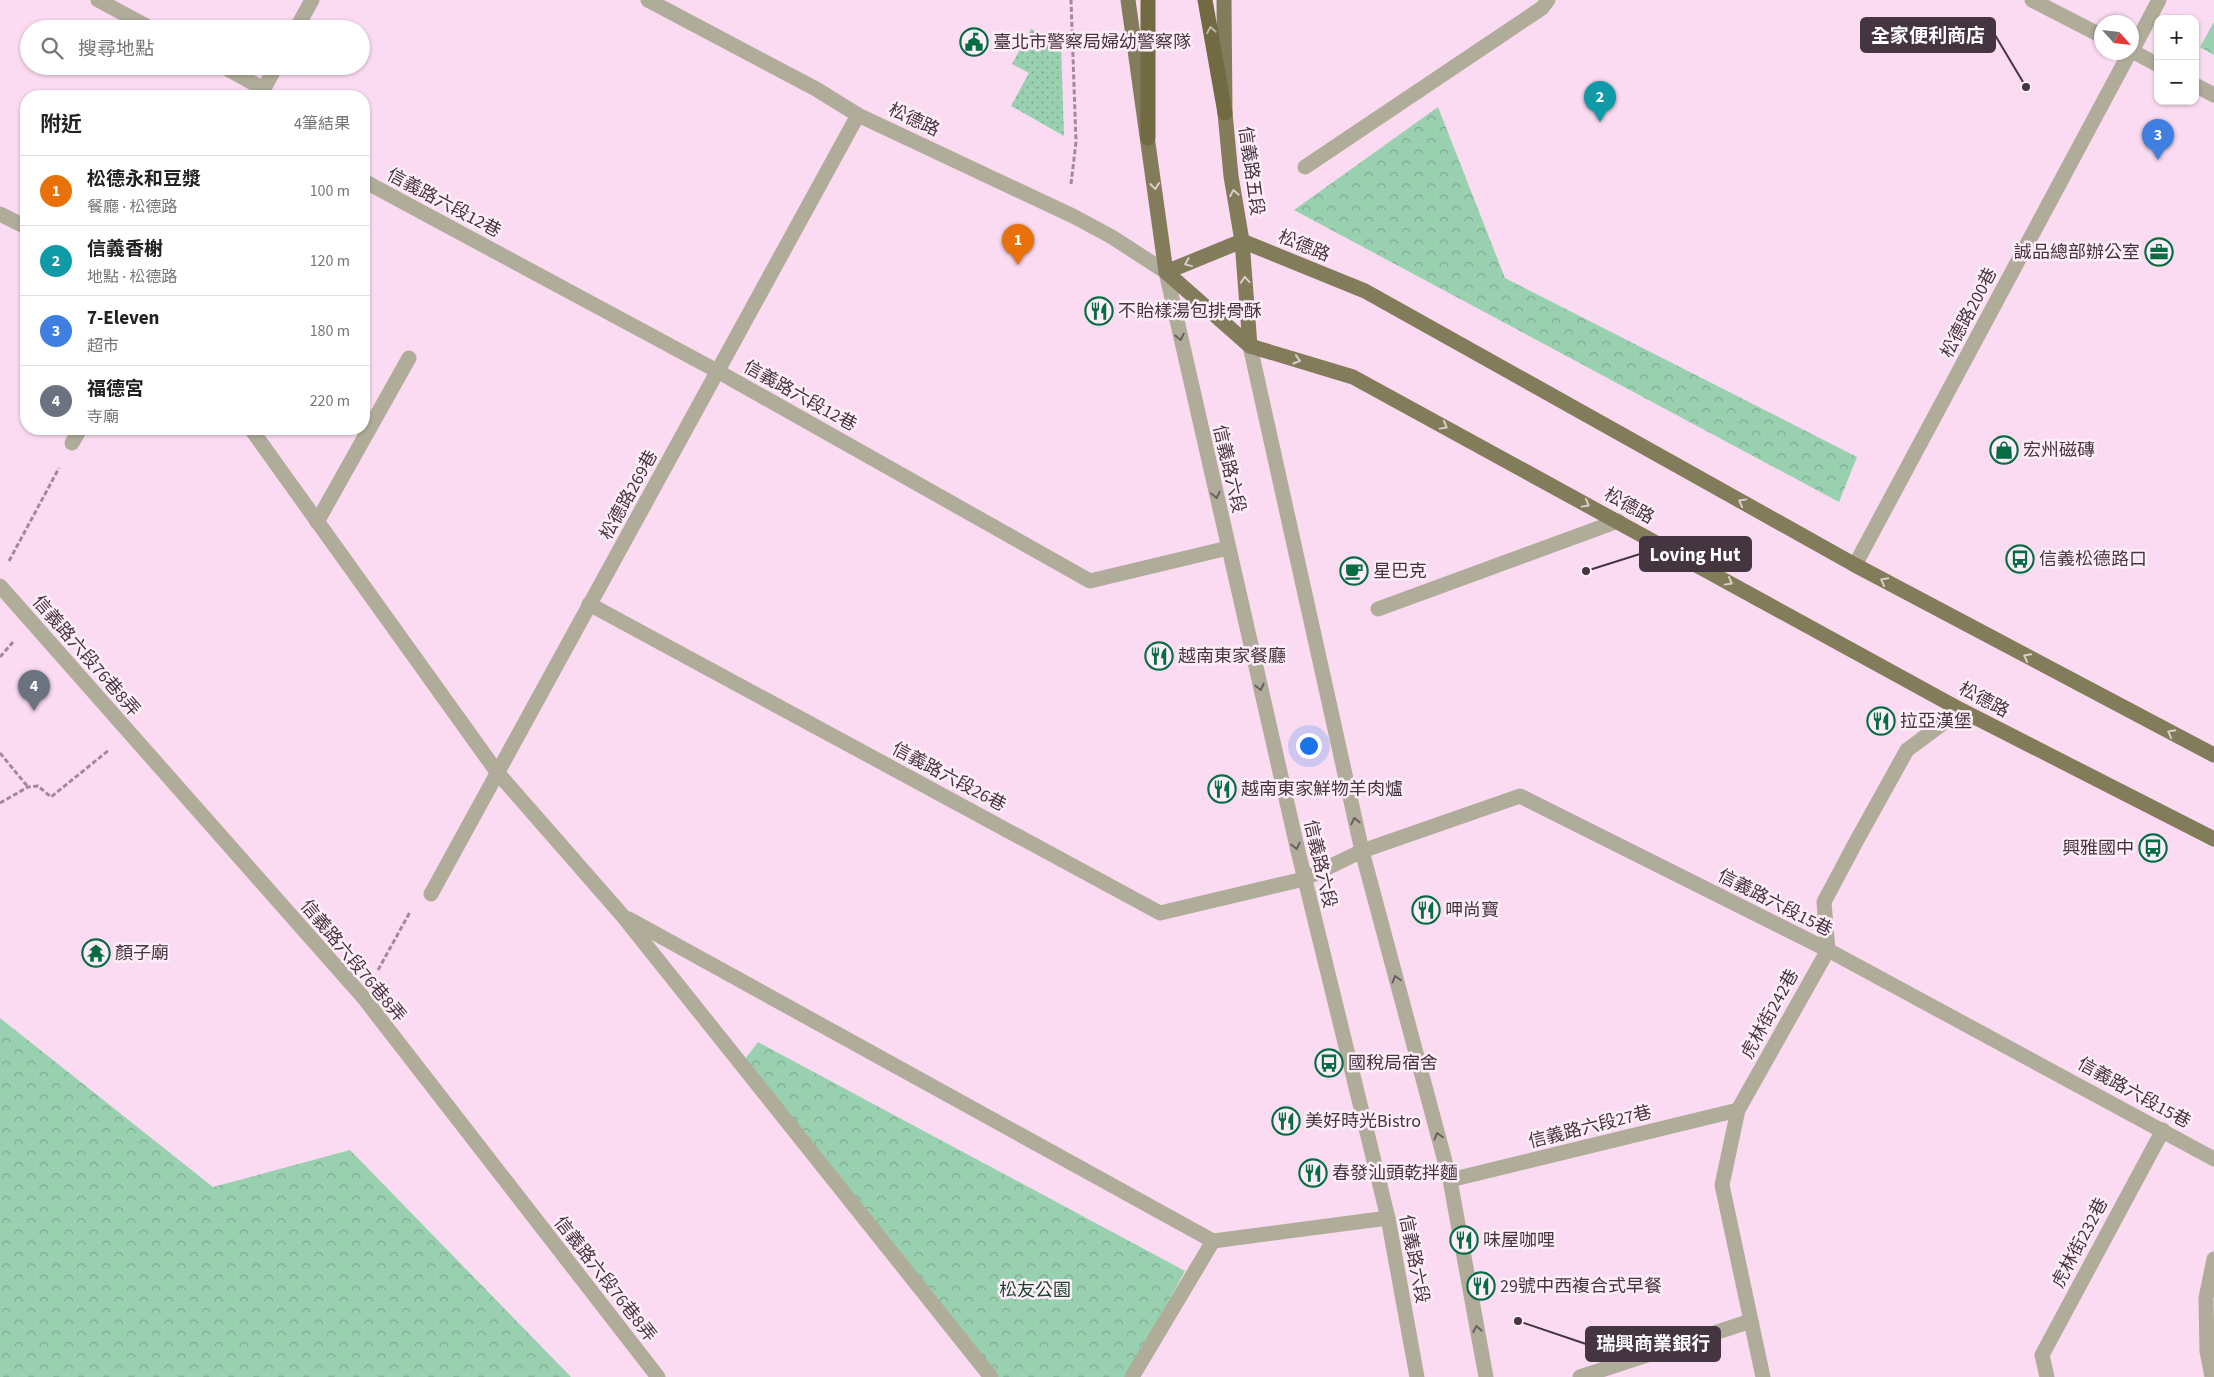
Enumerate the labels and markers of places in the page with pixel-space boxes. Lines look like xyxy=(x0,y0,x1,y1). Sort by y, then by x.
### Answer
callout: 全家便利商店 xyxy=(1861,18,1995,52)
public building icon: 臺北市警察局婦幼警察隊 xyxy=(959,27,989,57)
place label: 臺北市警察局婦幼警察隊 xyxy=(993,30,1191,55)
pin: 2 xyxy=(1584,81,1616,122)
pin: 3 xyxy=(2142,119,2174,160)
pin: 1 xyxy=(1002,224,1034,265)
office icon: 誠品總部辦公室 xyxy=(2144,237,2174,267)
place label: 誠品總部辦公室 xyxy=(2014,240,2140,265)
restaurant icon: 不貽樣湯包排骨酥 xyxy=(1084,296,1114,326)
place label: 不貽樣湯包排骨酥 xyxy=(1118,299,1262,324)
shop icon: 宏州磁磚 xyxy=(1989,435,2019,465)
place label: 宏州磁磚 xyxy=(2023,438,2095,463)
callout: Loving Hut xyxy=(1640,537,1751,571)
bus stop icon: 信義松德路口 xyxy=(2005,544,2035,574)
place label: 信義松德路口 xyxy=(2039,547,2147,572)
cafe icon: 星巴克 xyxy=(1339,556,1369,586)
place label: 星巴克 xyxy=(1373,559,1427,584)
restaurant icon: 越南東家餐廳 xyxy=(1144,641,1174,671)
place label: 越南東家餐廳 xyxy=(1178,644,1286,669)
pin: 4 xyxy=(18,670,50,711)
restaurant icon: 拉亞漢堡 xyxy=(1866,706,1896,736)
place label: 拉亞漢堡 xyxy=(1900,709,1972,734)
restaurant icon: 越南東家鮮物羊肉爐 xyxy=(1207,774,1237,804)
place label: 越南東家鮮物羊肉爐 xyxy=(1241,777,1403,802)
bus stop icon: 興雅國中 xyxy=(2138,833,2168,863)
place label: 興雅國中 xyxy=(2062,836,2134,861)
restaurant icon: 呷尚寶 xyxy=(1411,895,1441,925)
place label: 呷尚寶 xyxy=(1445,898,1499,923)
temple icon: 顏子廟 xyxy=(81,938,111,968)
place label: 顏子廟 xyxy=(115,941,169,966)
bus stop icon: 國稅局宿舍 xyxy=(1314,1048,1344,1078)
place label: 國稅局宿舍 xyxy=(1348,1051,1438,1076)
restaurant icon: 美好時光Bistro xyxy=(1271,1106,1301,1136)
place label: 美好時光Bistro xyxy=(1305,1109,1421,1134)
restaurant icon: 春發汕頭乾拌麵 xyxy=(1298,1158,1328,1188)
place label: 春發汕頭乾拌麵 xyxy=(1332,1161,1458,1186)
restaurant icon: 味屋咖哩 xyxy=(1449,1225,1479,1255)
place label: 味屋咖哩 xyxy=(1483,1228,1555,1253)
restaurant icon: 29號中西複合式早餐 xyxy=(1466,1271,1496,1301)
place label: 29號中西複合式早餐 xyxy=(1500,1274,1662,1299)
callout: 瑞興商業銀行 xyxy=(1586,1327,1720,1361)

